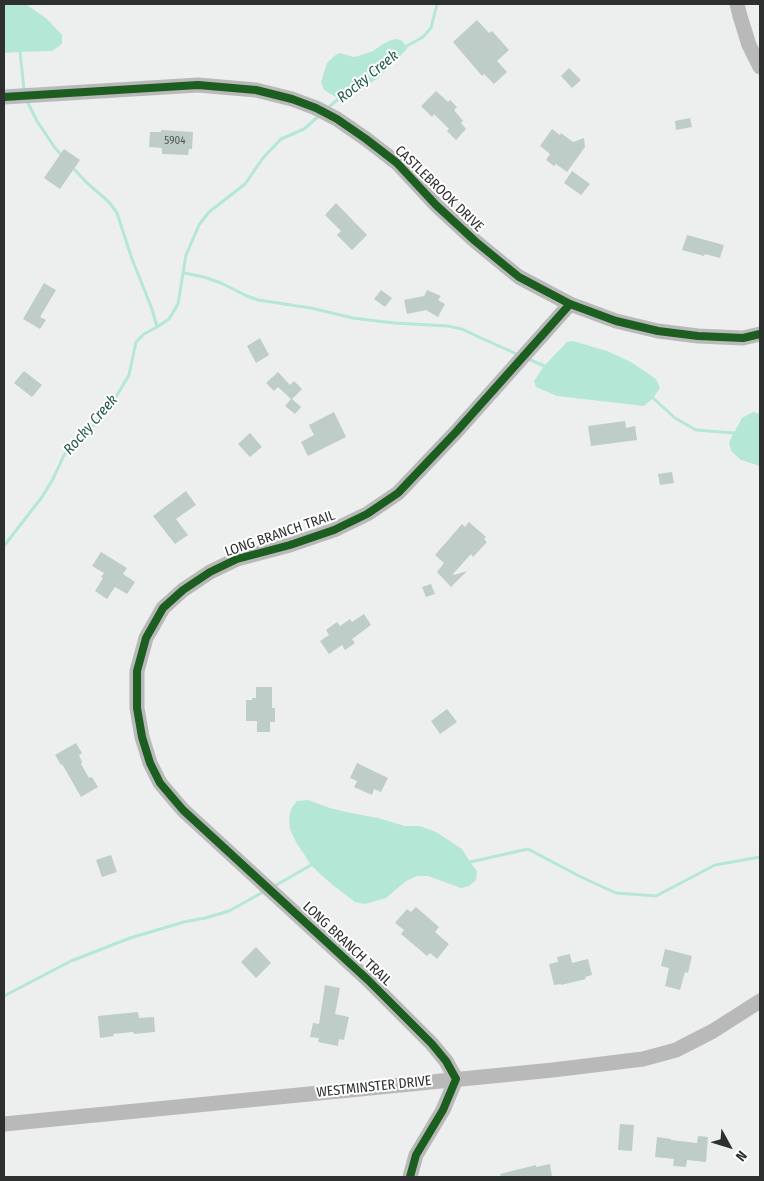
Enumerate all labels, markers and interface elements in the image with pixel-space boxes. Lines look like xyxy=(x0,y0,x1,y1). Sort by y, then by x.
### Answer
water label: Rocky Creek xyxy=(334,47,402,107)
house number: 5904 xyxy=(164,134,186,148)
street label: CASTLEBROOK DRIVE xyxy=(391,142,487,236)
water label: Rocky Creek xyxy=(60,391,122,459)
street label: LONG BRANCH TRAIL xyxy=(223,507,337,561)
street label: LONG BRANCH TRAIL xyxy=(299,898,395,990)
street label: WESTMINSTER DRIVE xyxy=(316,1073,432,1101)
north arrow xyxy=(704,1121,754,1171)
text: N xyxy=(732,1147,750,1164)

